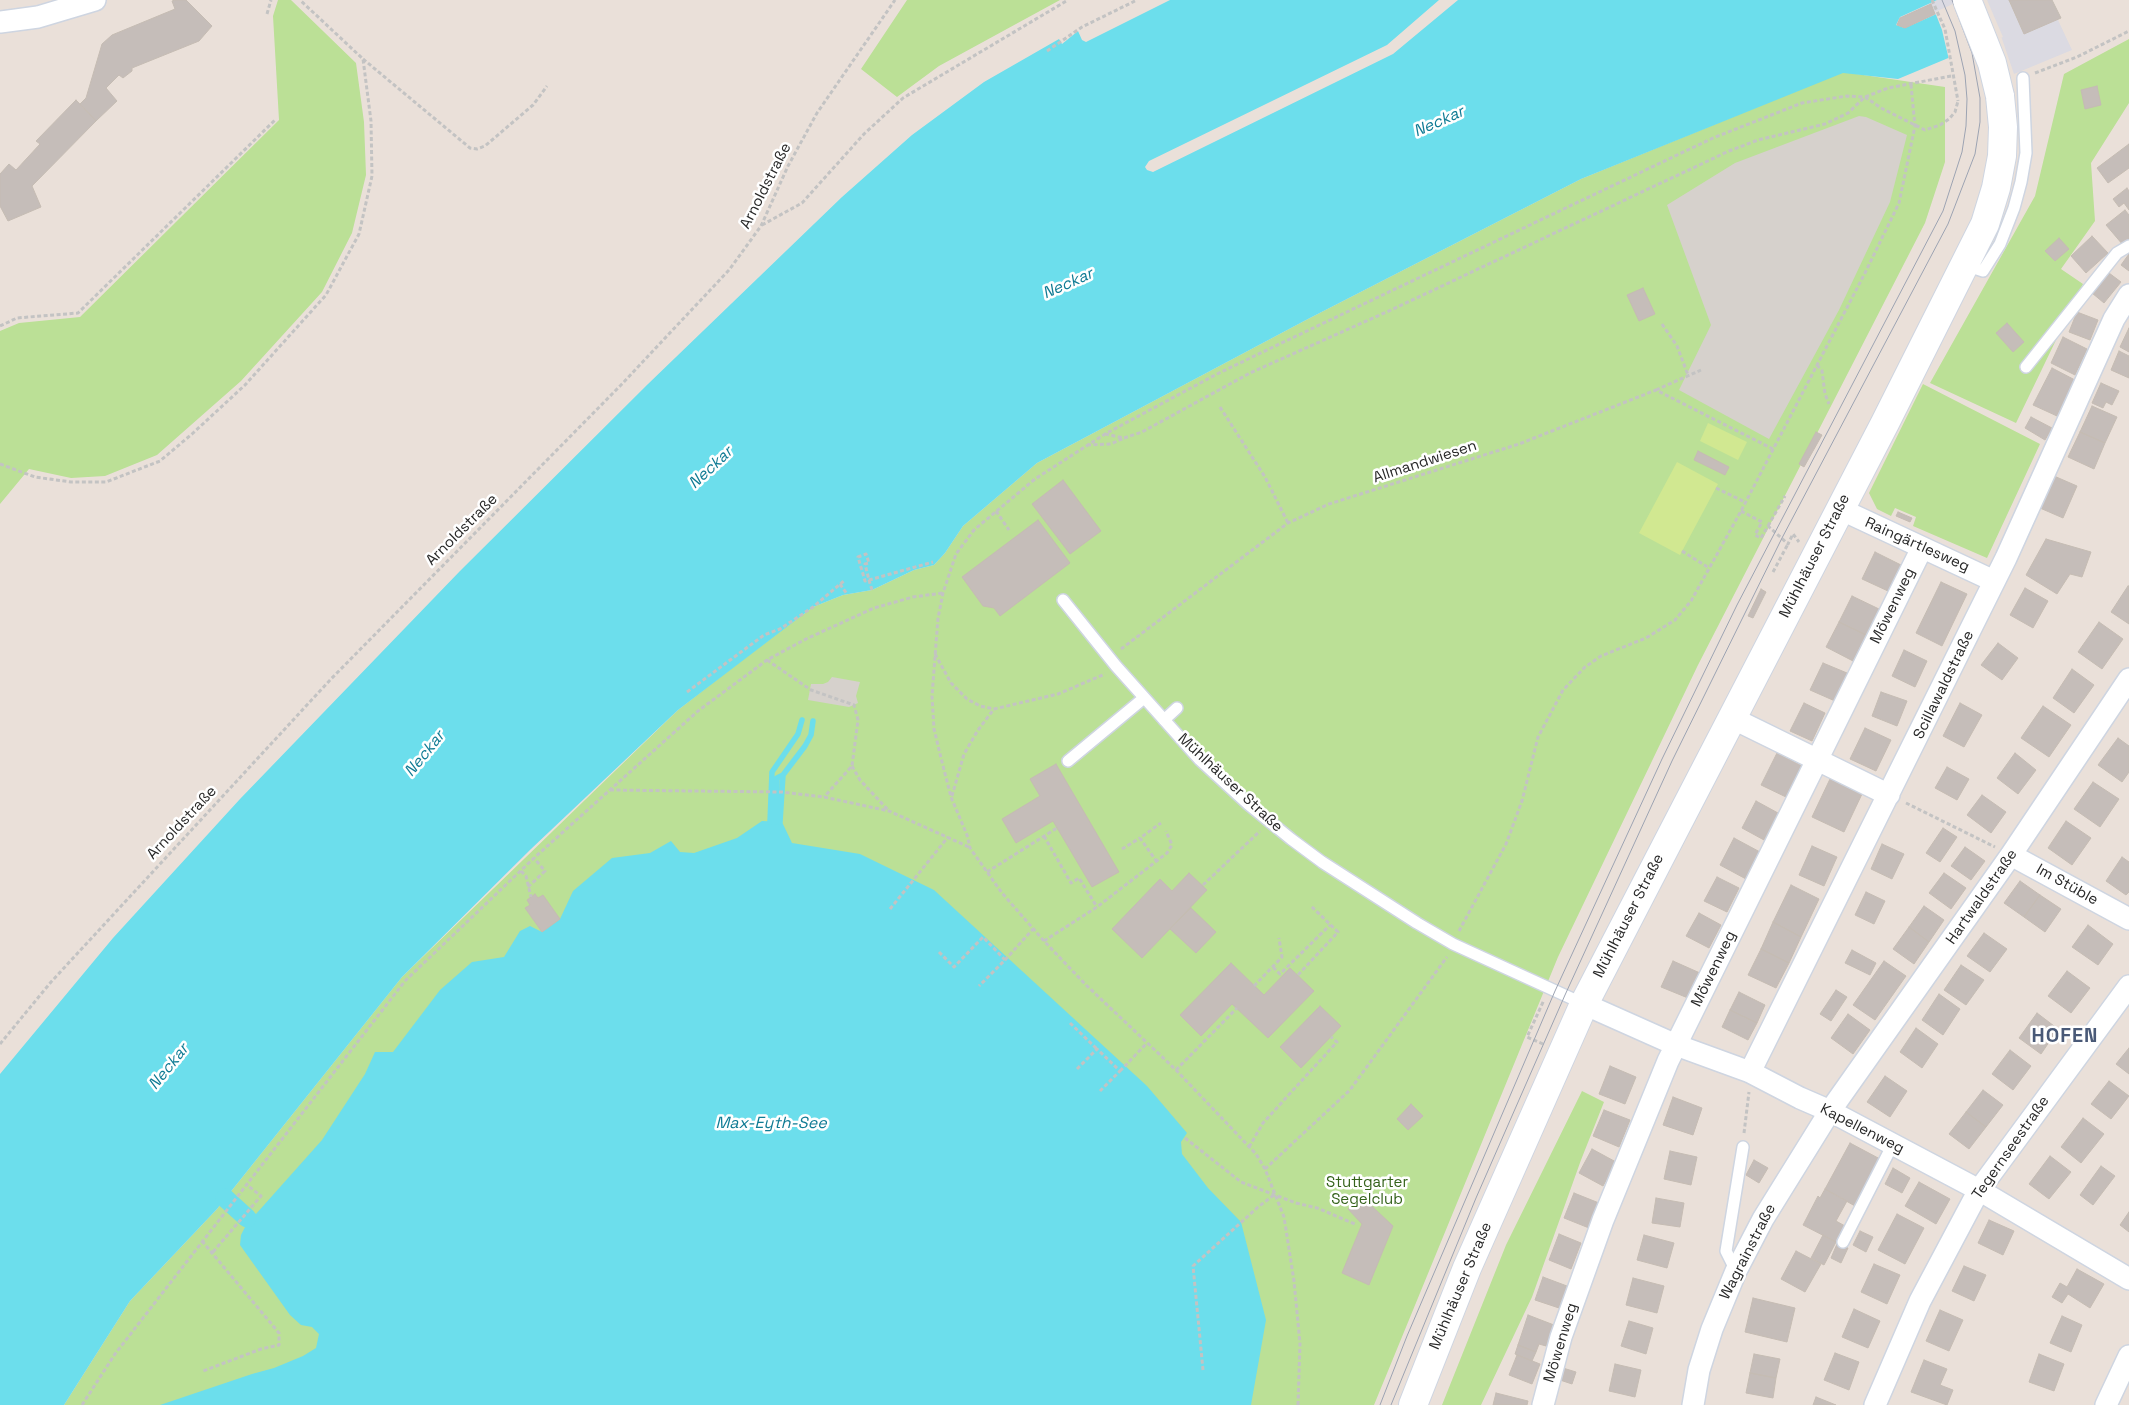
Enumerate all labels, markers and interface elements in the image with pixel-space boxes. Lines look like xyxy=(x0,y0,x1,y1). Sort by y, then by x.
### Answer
water label: Neckar xyxy=(1411,102,1467,142)
street label: Arnoldstraße xyxy=(737,140,795,232)
water label: Neckar xyxy=(1040,264,1096,304)
street label: Allmandwiesen xyxy=(1371,437,1479,487)
water label: Neckar xyxy=(685,443,737,493)
street label: Arnoldstraße xyxy=(422,490,502,570)
street label: Mühlhäuser Straße xyxy=(1776,491,1854,621)
street label: Raingärtlesweg xyxy=(1862,514,1972,576)
street label: Möwenweg xyxy=(1867,565,1919,647)
street label: Scillawaldstraße xyxy=(1910,628,1978,742)
water label: Neckar xyxy=(401,727,449,781)
street label: Mühlhäuser Straße xyxy=(1174,730,1286,836)
street label: Arnoldstraße xyxy=(143,783,221,863)
street label: Hartwaldstraße xyxy=(1943,846,2021,948)
street label: Mühlhäuser Straße xyxy=(1590,851,1668,981)
street label: Im Stüble xyxy=(2033,861,2101,909)
street label: Möwenweg xyxy=(1688,928,1740,1010)
district label: HOFEN xyxy=(2031,1025,2099,1049)
water label: Neckar xyxy=(145,1040,193,1094)
street label: Tegernseestraße xyxy=(1969,1093,2053,1203)
street label: Kapellenweg xyxy=(1817,1100,1907,1158)
water label: Max-Eyth-See xyxy=(715,1114,827,1134)
park label: Stuttgarter Segelclub xyxy=(1326,1174,1408,1209)
street label: Wagrainstraße xyxy=(1716,1201,1780,1303)
street label: Mühlhäuser Straße xyxy=(1426,1220,1496,1352)
street label: Möwenweg xyxy=(1540,1301,1582,1385)

